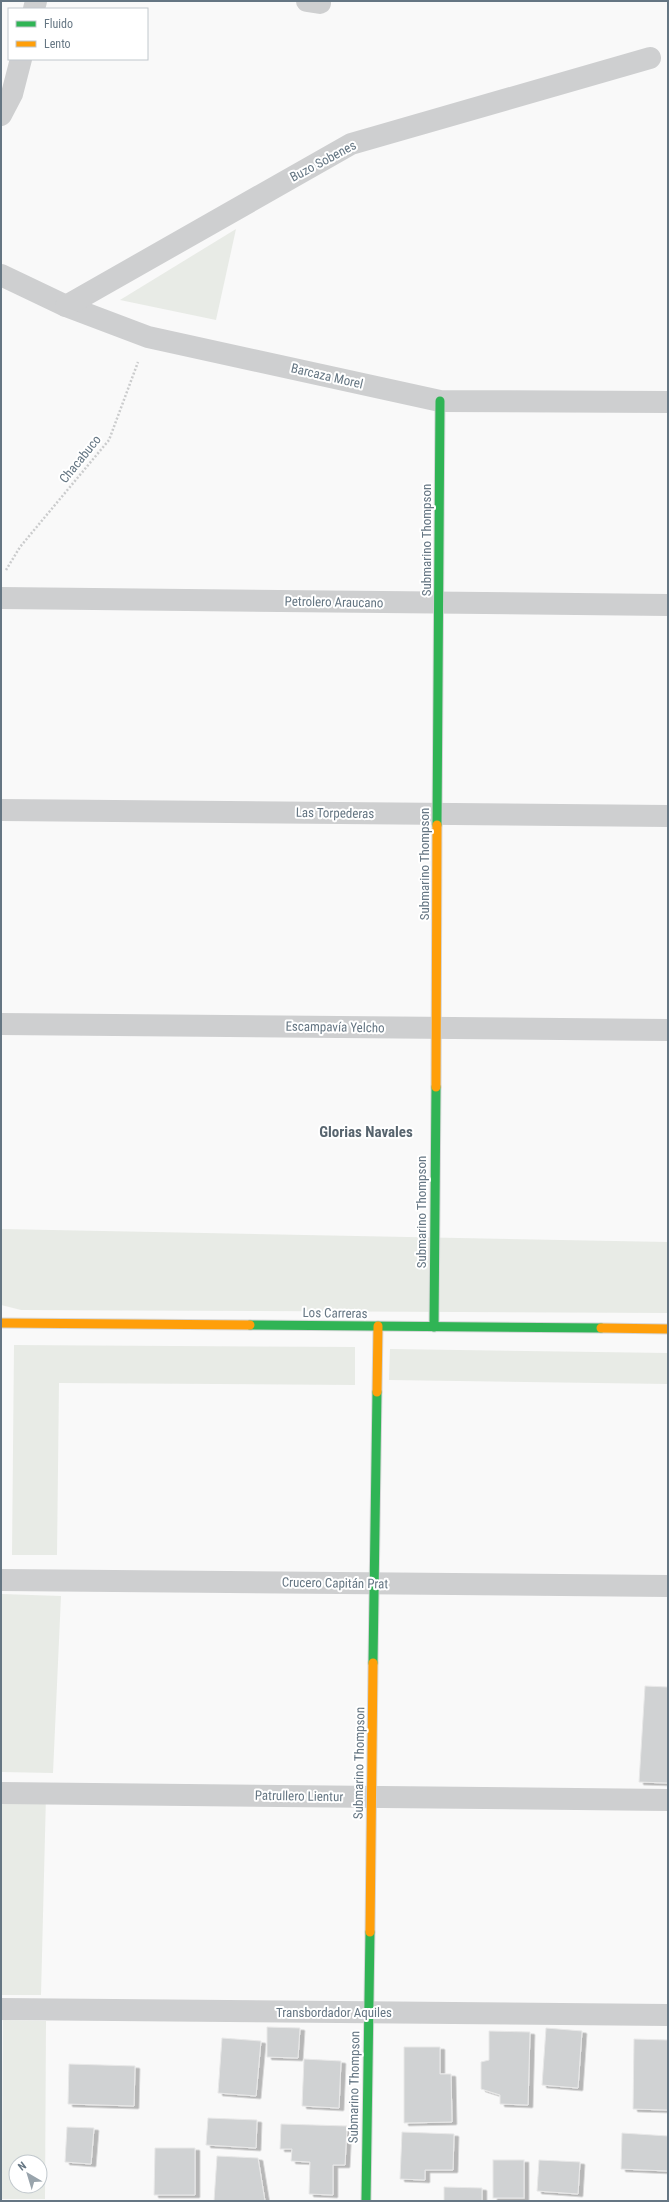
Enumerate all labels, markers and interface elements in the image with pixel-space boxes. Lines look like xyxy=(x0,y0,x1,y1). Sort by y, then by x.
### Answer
legend xyxy=(8,8,148,60)
text: Fluido xyxy=(44,17,73,31)
text: Lento xyxy=(44,37,71,51)
street label: Buzo Sobenes xyxy=(287,137,359,185)
street label: Barcaza Morel xyxy=(289,360,365,392)
street label: Chacabuco xyxy=(56,432,104,486)
street label: Submarino Thompson xyxy=(419,484,434,596)
street label: Petrolero Araucano xyxy=(285,594,383,610)
street label: Las Torpederas xyxy=(296,805,374,821)
street label: Submarino Thompson xyxy=(417,808,432,920)
street label: Escampavía Yelcho xyxy=(285,1019,385,1035)
district label: Glorias Navales xyxy=(319,1123,413,1141)
street label: Submarino Thompson xyxy=(414,1156,429,1268)
street label: Los Carreras xyxy=(302,1305,368,1321)
street label: Crucero Capitán Prat xyxy=(282,1575,388,1591)
street label: Submarino Thompson xyxy=(351,1707,367,1819)
street label: Patrullero Lientur xyxy=(255,1788,343,1804)
street label: Transbordador Aquiles xyxy=(276,2005,392,2020)
street label: Submarino Thompson xyxy=(346,2031,362,2143)
north arrow xyxy=(8,2154,48,2194)
text: N xyxy=(15,2159,29,2174)

